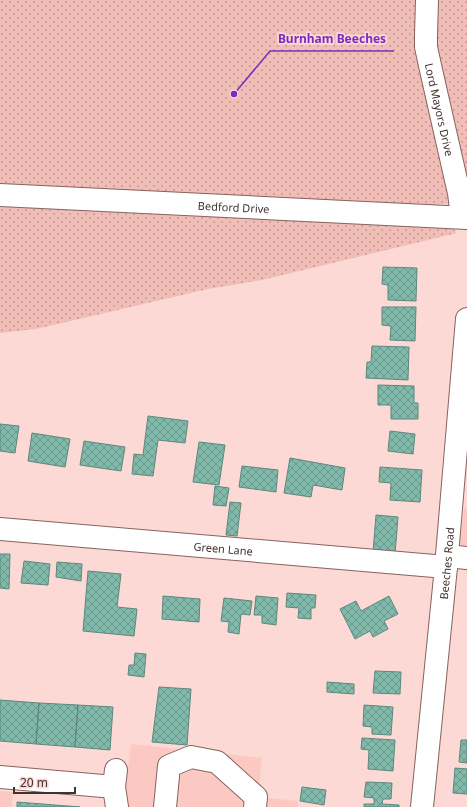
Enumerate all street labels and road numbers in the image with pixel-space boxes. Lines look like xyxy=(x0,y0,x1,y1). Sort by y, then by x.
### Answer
street label: Lord Mayors Drive xyxy=(422,62,458,157)
street label: Bedford Drive xyxy=(197,197,270,216)
street label: Beeches Road xyxy=(435,526,457,600)
street label: Green Lane xyxy=(193,538,253,558)

